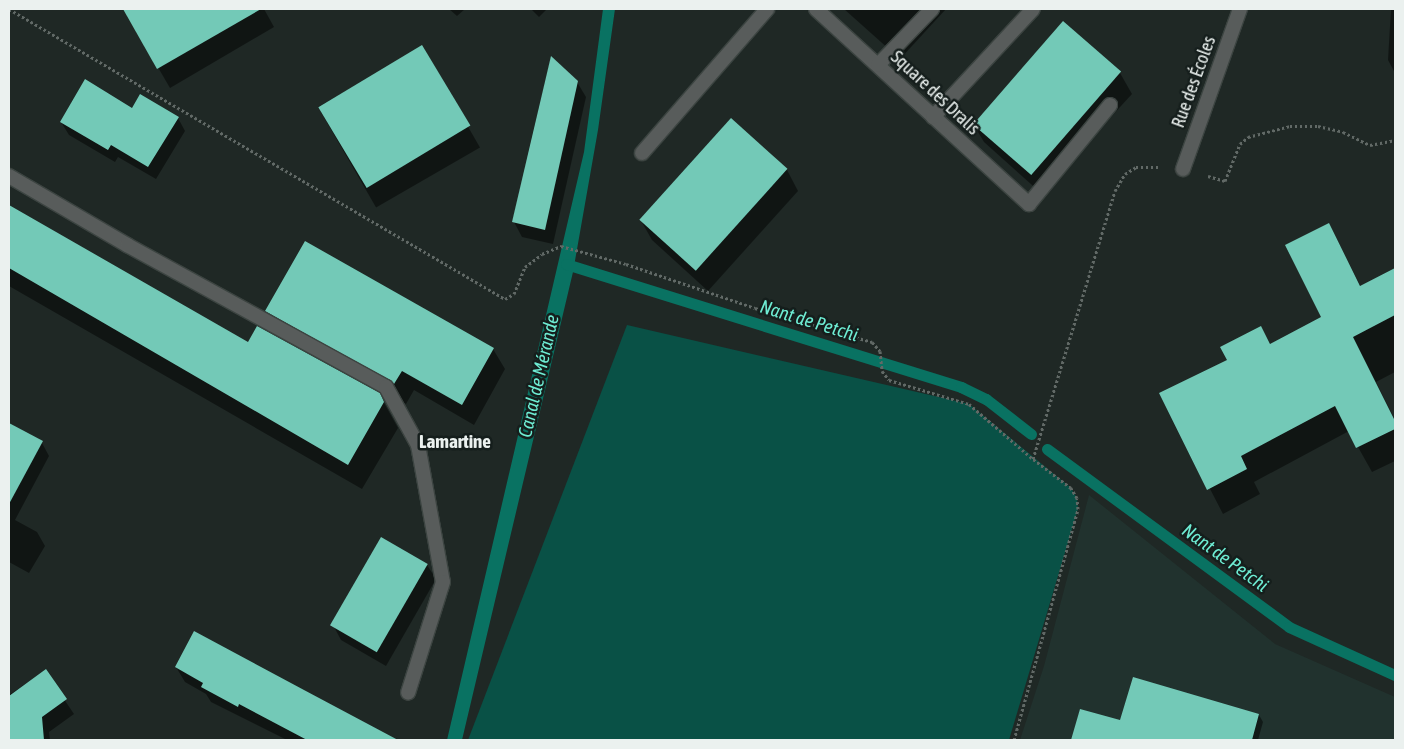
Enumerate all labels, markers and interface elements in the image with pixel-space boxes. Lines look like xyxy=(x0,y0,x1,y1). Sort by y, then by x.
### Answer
street label: Rue des Écoles xyxy=(1167,33,1221,131)
street label: Square des Dralis xyxy=(886,46,984,140)
water label: Nant de Petchi xyxy=(757,295,861,347)
water label: Canal de Mérande xyxy=(514,312,564,440)
district label: Lamartine xyxy=(419,431,491,453)
water label: Nant de Petchi xyxy=(1177,519,1273,597)

